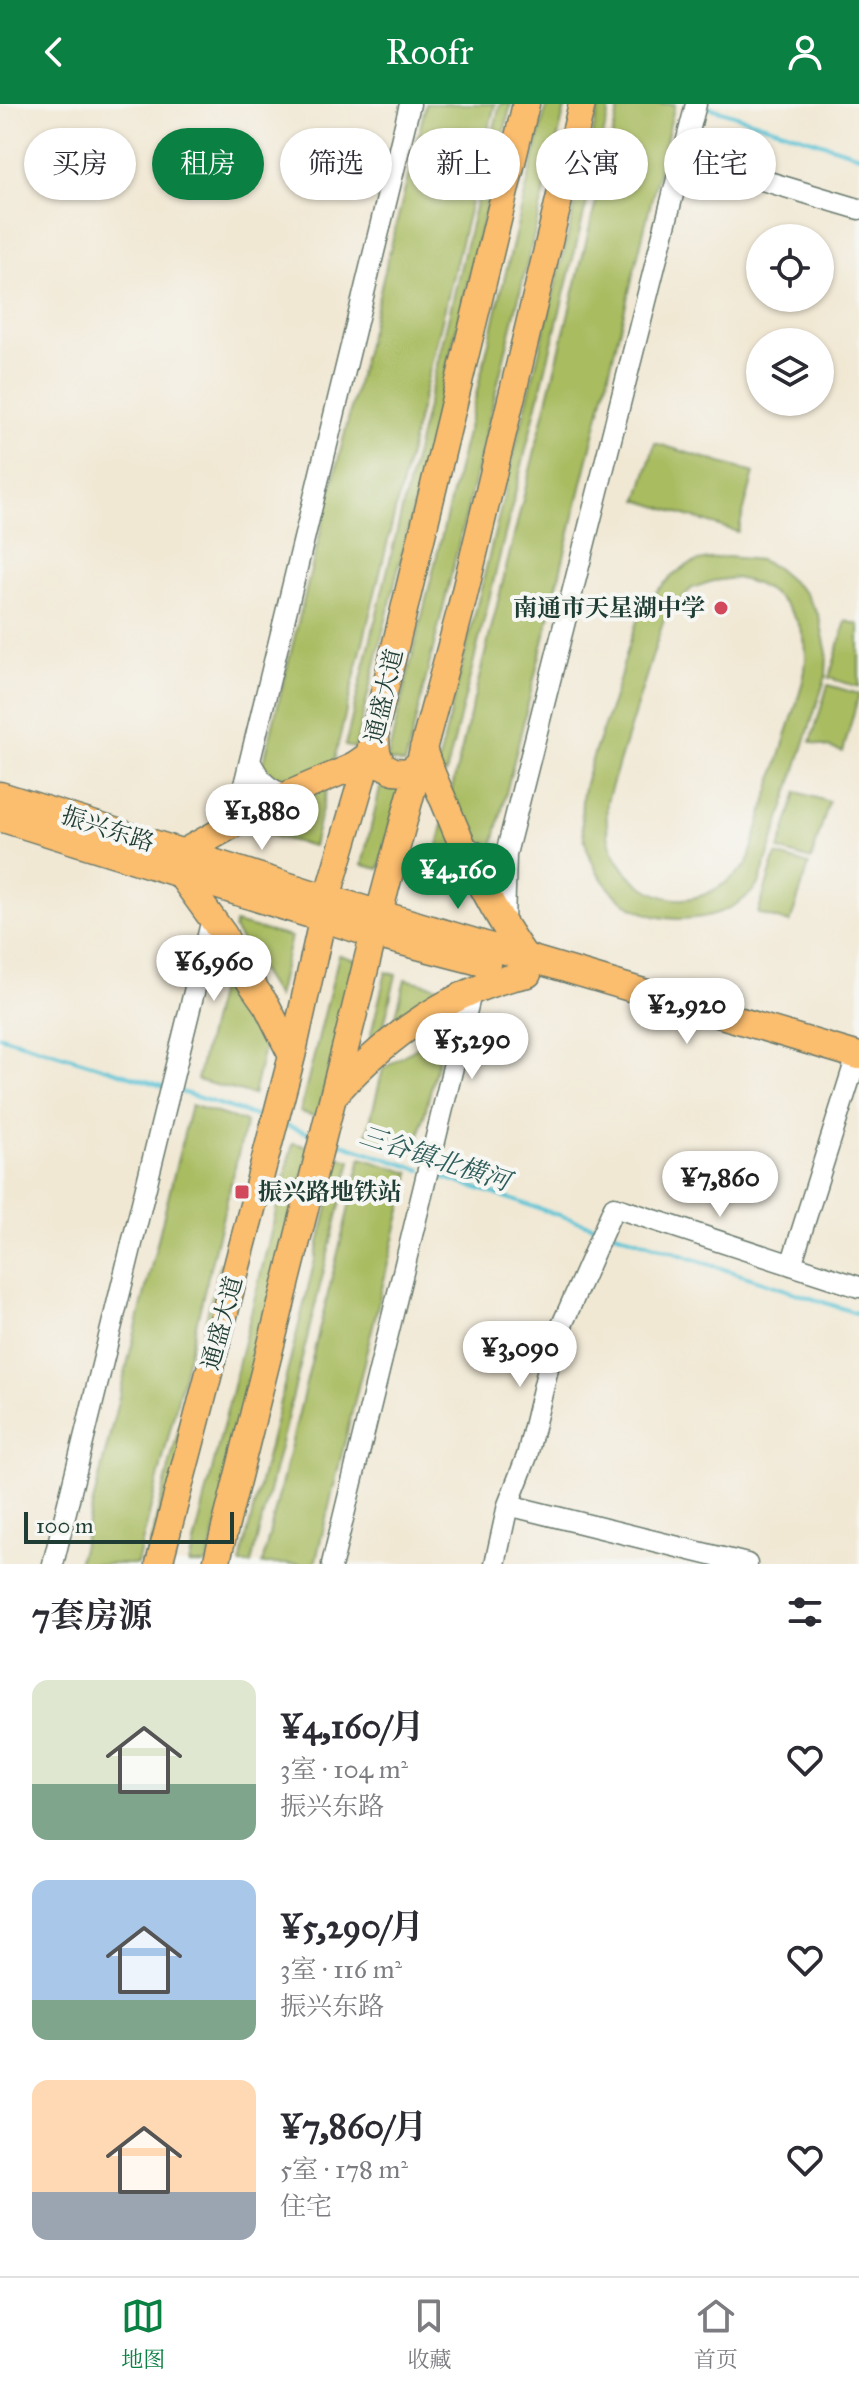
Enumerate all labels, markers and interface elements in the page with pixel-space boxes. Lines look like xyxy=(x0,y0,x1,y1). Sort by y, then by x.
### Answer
icon: back xyxy=(32,30,76,74)
text: Roofr xyxy=(386,30,473,74)
icon: person xyxy=(783,30,827,74)
chip: 买房 xyxy=(24,128,136,200)
chip: 租房 xyxy=(152,128,264,200)
chip: 筛选 xyxy=(280,128,392,200)
chip: 新上 xyxy=(408,128,520,200)
chip: 公寓 xyxy=(536,128,648,200)
chip: 住宅 xyxy=(664,128,776,200)
map controls xyxy=(746,224,834,416)
button: locate xyxy=(746,224,834,312)
button: layers xyxy=(746,328,834,416)
place label: 南通市天星湖中学 xyxy=(513,593,705,623)
marker: 南通市天星湖中学 xyxy=(712,599,730,617)
street label: 通盛大道 xyxy=(359,646,409,746)
pin: ¥1,880 xyxy=(197,784,327,852)
text: ¥1,880 xyxy=(224,794,300,826)
street label: 振兴东路 xyxy=(58,800,158,858)
pin: ¥4,160 xyxy=(393,843,523,911)
text: ¥4,160 xyxy=(419,853,497,885)
pin: ¥6,960 xyxy=(149,935,279,1003)
text: ¥6,960 xyxy=(174,945,254,977)
pin: ¥2,920 xyxy=(622,978,752,1046)
text: ¥2,920 xyxy=(648,988,726,1020)
pin: ¥5,290 xyxy=(407,1013,537,1081)
text: ¥5,290 xyxy=(433,1023,511,1055)
water label: 三谷镇北横河 xyxy=(356,1119,518,1199)
pin: ¥7,860 xyxy=(655,1151,785,1219)
text: ¥7,860 xyxy=(680,1161,760,1193)
place label: 振兴路地铁站 xyxy=(258,1177,402,1207)
marker: 振兴路地铁站 xyxy=(233,1183,251,1201)
street label: 通盛大道 xyxy=(195,1273,249,1373)
pin: ¥3,090 xyxy=(455,1321,585,1389)
text: ¥3,090 xyxy=(481,1331,559,1363)
scale bar xyxy=(24,1508,234,1544)
text: 100 m xyxy=(36,1512,93,1539)
icon: filters xyxy=(783,1590,827,1634)
text: 7套房源 xyxy=(32,1595,152,1636)
text: ¥4,160/月 xyxy=(280,1706,425,1747)
icon: home xyxy=(96,1712,192,1808)
icon: heart xyxy=(783,1738,827,1782)
text: 3室 · 104 m² xyxy=(280,1753,408,1785)
text: 振兴东路 xyxy=(280,1790,384,1822)
text: ¥5,290/月 xyxy=(280,1906,424,1947)
icon: home xyxy=(96,1912,192,2008)
icon: heart xyxy=(783,1938,827,1982)
text: 3室 · 116 m² xyxy=(280,1953,402,1985)
text: 振兴东路 xyxy=(280,1990,384,2022)
text: ¥7,860/月 xyxy=(280,2106,427,2147)
icon: home xyxy=(96,2112,192,2208)
icon: heart xyxy=(783,2138,827,2182)
text: 5室 · 178 m² xyxy=(280,2153,408,2185)
text: 住宅 xyxy=(280,2190,332,2222)
tab: 地图 xyxy=(121,2294,165,2373)
tab: 收藏 xyxy=(407,2294,452,2373)
tab: 首页 xyxy=(694,2294,738,2373)

